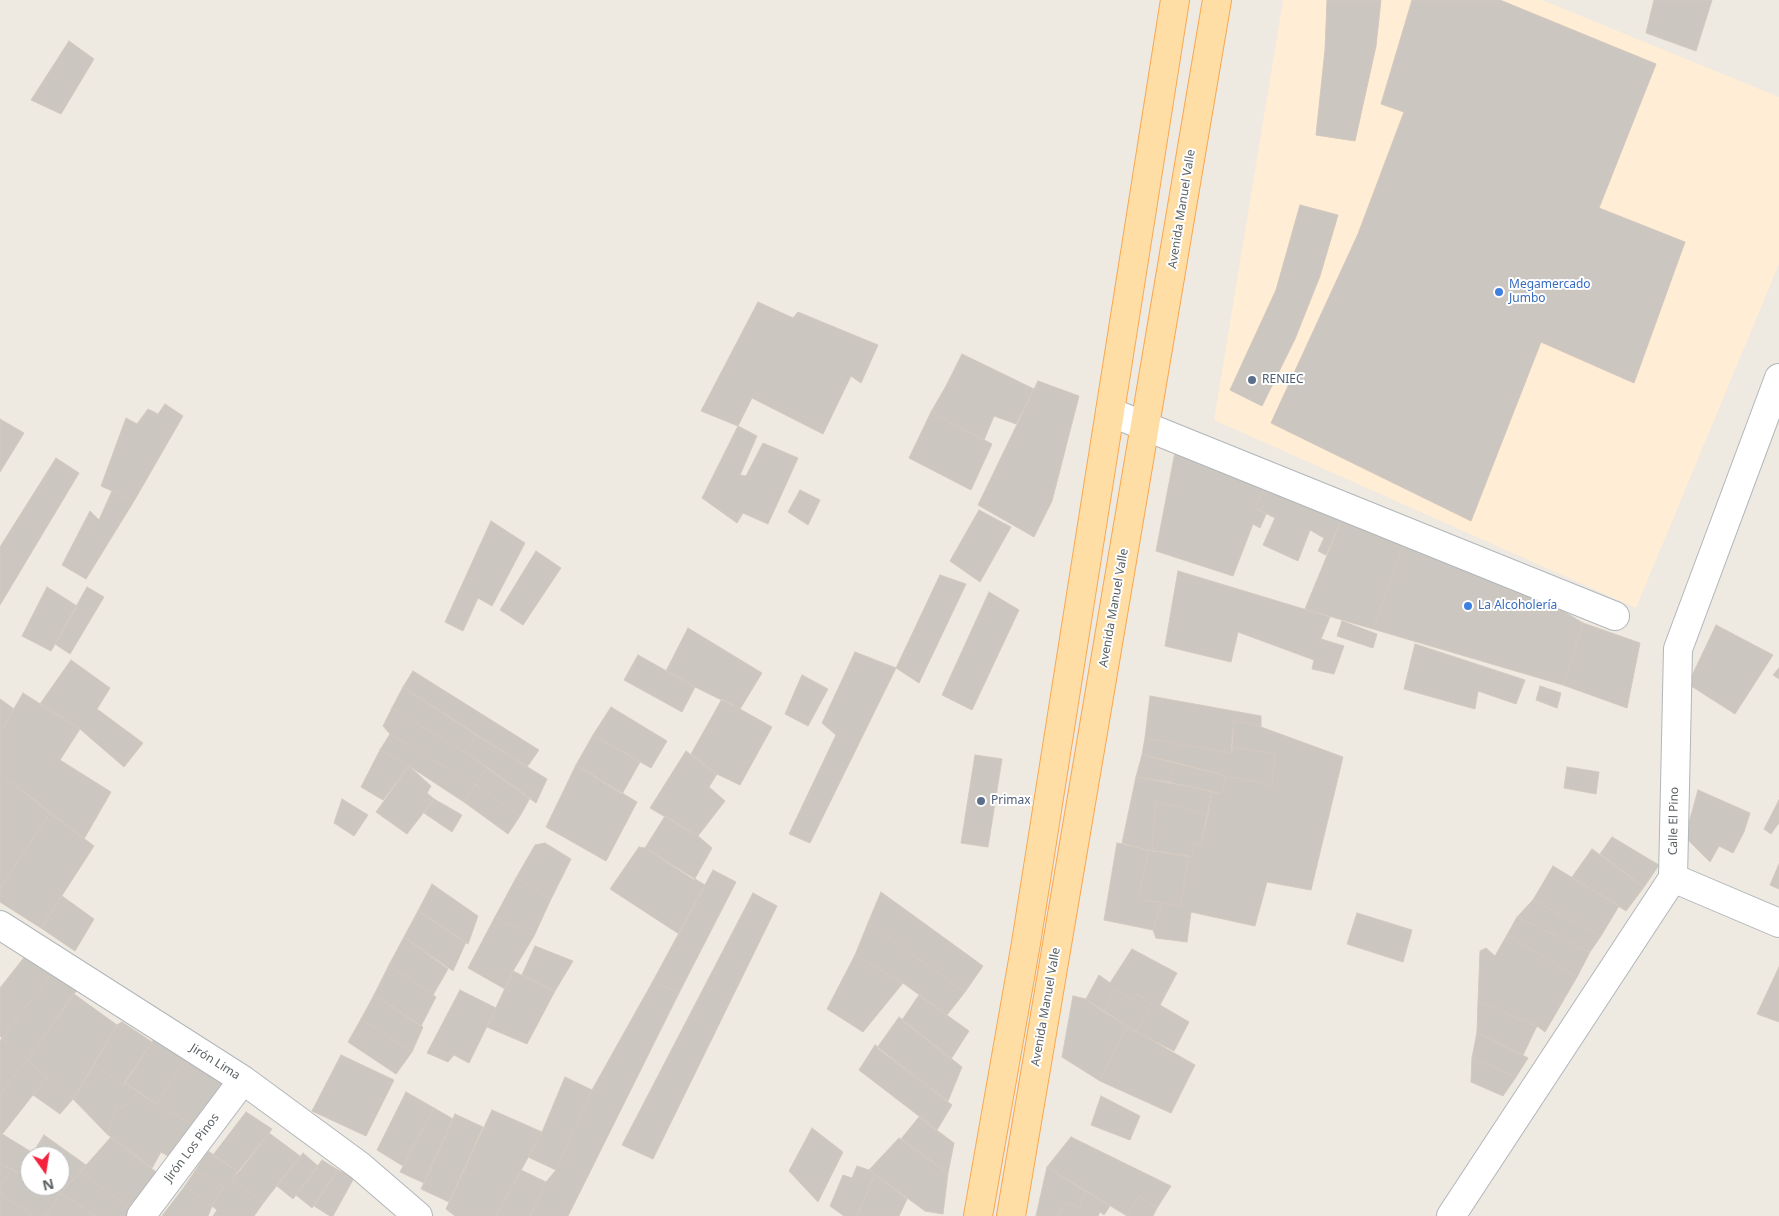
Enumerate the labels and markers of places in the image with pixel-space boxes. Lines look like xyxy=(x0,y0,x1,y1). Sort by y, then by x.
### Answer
place label: Megamercado Jumbo xyxy=(1509,278,1591,306)
marker: Megamercado Jumbo xyxy=(1493,286,1505,298)
place label: RENIEC xyxy=(1262,373,1304,387)
marker: RENIEC xyxy=(1246,374,1258,386)
place label: La Alcoholería xyxy=(1478,599,1557,613)
marker: La Alcoholería xyxy=(1462,600,1474,612)
place label: Primax xyxy=(991,794,1031,808)
marker: Primax xyxy=(975,795,987,807)

